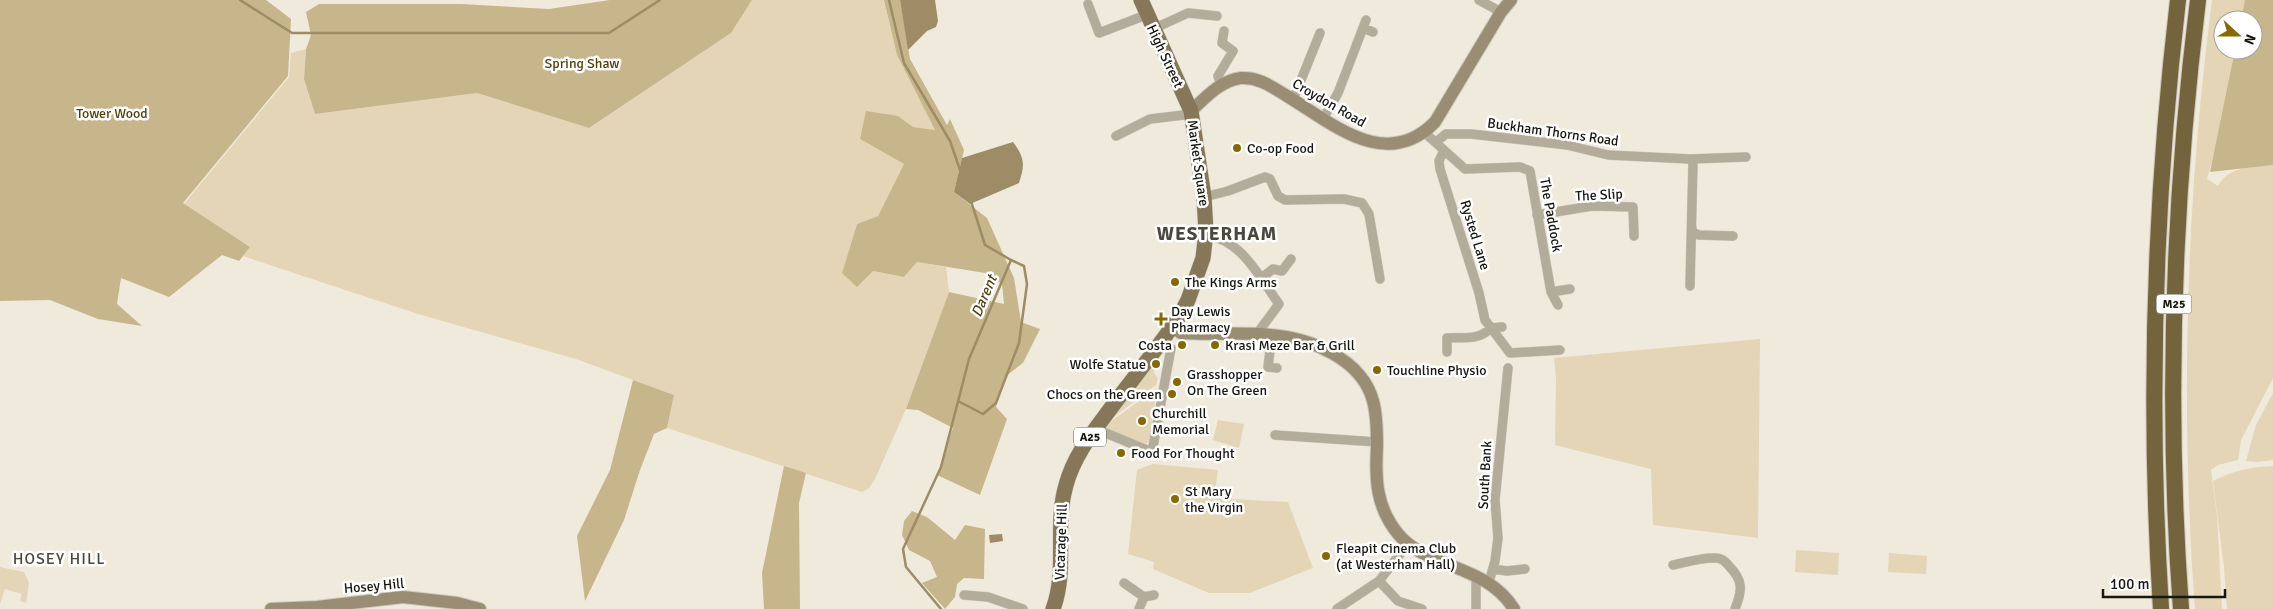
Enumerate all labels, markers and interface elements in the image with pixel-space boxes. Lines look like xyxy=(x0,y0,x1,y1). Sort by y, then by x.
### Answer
north arrow xyxy=(2213,10,2263,60)
street label: High Street xyxy=(1143,22,1187,90)
text: N xyxy=(2240,32,2259,47)
park label: Spring Shaw xyxy=(545,55,619,72)
street label: Croydon Road xyxy=(1289,75,1369,131)
park label: Tower Wood xyxy=(76,105,148,122)
street label: Buckham Thorns Road xyxy=(1486,114,1620,150)
street label: Market Square xyxy=(1184,119,1212,207)
place label: Co-op Food xyxy=(1247,140,1314,157)
marker: Co-op Food xyxy=(1231,142,1243,154)
street label: The Paddock xyxy=(1536,177,1566,253)
street label: The Slip xyxy=(1575,185,1623,205)
street label: Rysted Lane xyxy=(1456,198,1494,272)
district label: WESTERHAM xyxy=(1157,222,1277,246)
water label: Darent xyxy=(967,271,1001,319)
place label: The Kings Arms xyxy=(1185,274,1277,291)
marker: The Kings Arms xyxy=(1169,276,1181,288)
road number: M25 xyxy=(2156,294,2192,314)
place label: Day Lewis Pharmacy xyxy=(1171,303,1231,336)
marker: Day Lewis Pharmacy xyxy=(1155,313,1167,325)
place label: Costa xyxy=(1138,337,1172,354)
place label: Krasi Meze Bar & Grill xyxy=(1225,337,1355,354)
marker: Costa xyxy=(1176,339,1188,351)
marker: Krasi Meze Bar & Grill xyxy=(1209,339,1221,351)
place label: Wolfe Statue xyxy=(1070,356,1146,373)
marker: Wolfe Statue xyxy=(1150,358,1162,370)
place label: Touchline Physio xyxy=(1387,362,1487,379)
marker: Touchline Physio xyxy=(1371,364,1383,376)
place label: Grasshopper On The Green xyxy=(1187,366,1267,399)
marker: Grasshopper On The Green xyxy=(1171,376,1183,388)
place label: Chocs on the Green xyxy=(1047,386,1162,403)
marker: Chocs on the Green xyxy=(1166,388,1178,400)
place label: Churchill Memorial xyxy=(1152,405,1209,438)
marker: Churchill Memorial xyxy=(1136,415,1148,427)
road number: A25 xyxy=(1074,428,1106,447)
street label: South Bank xyxy=(1475,440,1495,510)
place label: Food For Thought xyxy=(1131,445,1235,462)
marker: Food For Thought xyxy=(1115,447,1127,459)
place label: St Mary the Virgin xyxy=(1185,483,1243,516)
marker: St Mary the Virgin xyxy=(1169,493,1181,505)
street label: Vicarage Hill xyxy=(1051,504,1071,580)
place label: Fleapit Cinema Club (at Westerham Hall) xyxy=(1336,540,1456,573)
district label: HOSEY HILL xyxy=(13,549,105,569)
marker: Fleapit Cinema Club (at Westerham Hall) xyxy=(1320,550,1332,562)
scale bar xyxy=(2103,566,2226,598)
street label: Hosey Hill xyxy=(343,575,405,597)
text: 100 m xyxy=(2110,575,2150,593)

